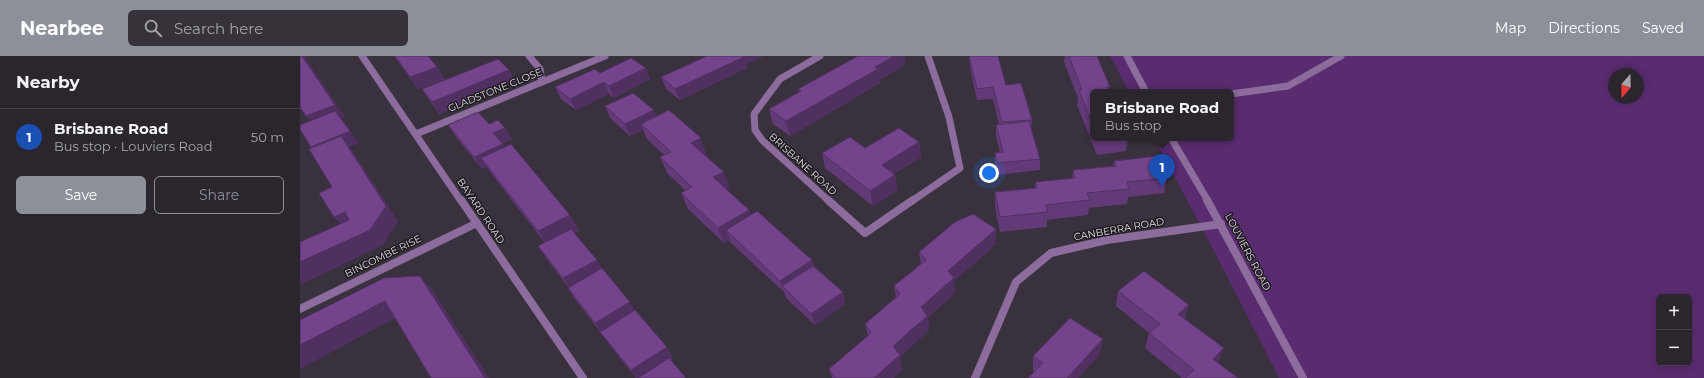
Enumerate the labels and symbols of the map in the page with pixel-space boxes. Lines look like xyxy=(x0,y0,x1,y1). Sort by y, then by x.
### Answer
street label: GLADSTONE CLOSE xyxy=(446,65,544,115)
north arrow xyxy=(1608,68,1644,104)
street label: BRISBANE ROAD xyxy=(766,130,840,198)
pin: 1 xyxy=(1149,154,1175,187)
your location xyxy=(979,163,999,183)
street label: BAYARD ROAD xyxy=(454,176,508,246)
street label: LOUVIERS ROAD xyxy=(1222,211,1274,293)
street label: CANBERRA ROAD xyxy=(1073,215,1165,243)
street label: BINCOMBE RISE xyxy=(343,232,424,280)

